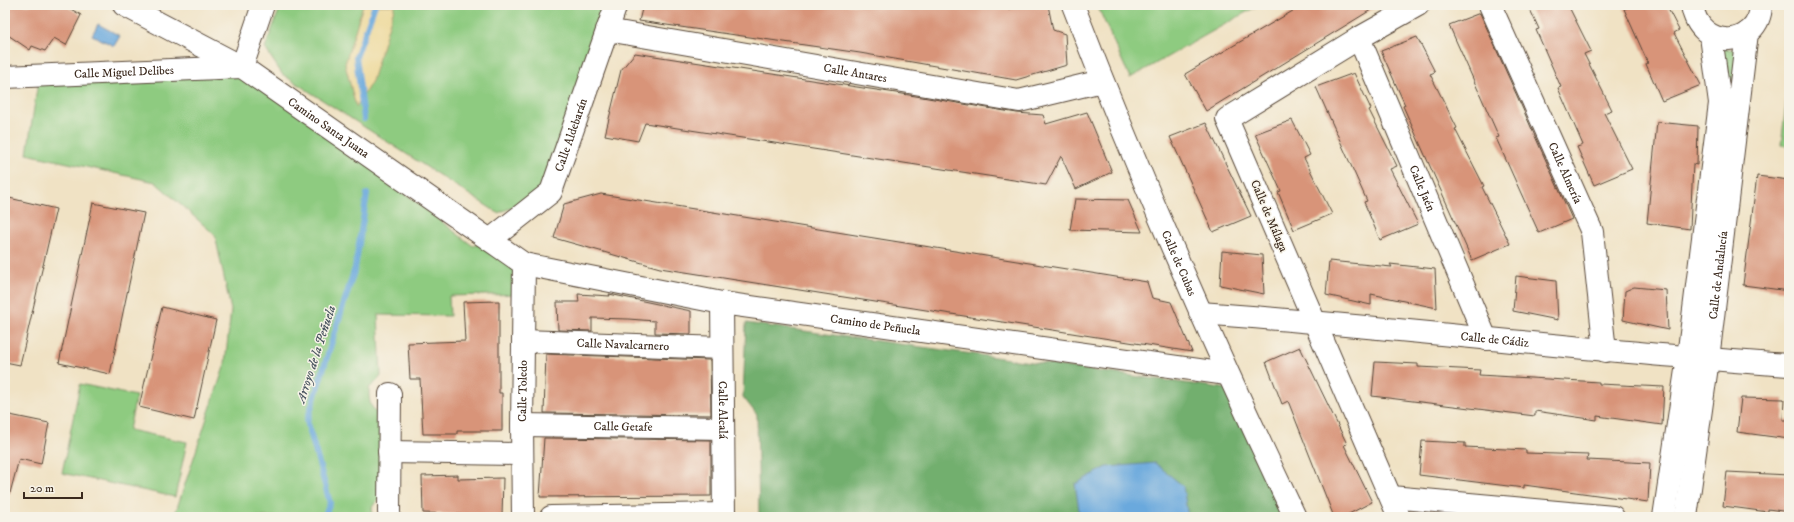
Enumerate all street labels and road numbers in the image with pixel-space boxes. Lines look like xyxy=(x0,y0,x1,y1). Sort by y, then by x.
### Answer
street label: Calle Antares xyxy=(822,60,888,86)
street label: Calle Miguel Delibes xyxy=(74,62,174,82)
street label: Camino Santa Juana xyxy=(285,94,373,162)
street label: Calle Aldebarán xyxy=(551,96,591,174)
street label: Calle Almería xyxy=(1545,140,1586,207)
street label: Calle Jaén xyxy=(1406,163,1439,214)
street label: Calle de Málaga xyxy=(1247,178,1291,255)
street label: Calle de Cubas xyxy=(1158,228,1200,298)
street label: Calle de Andalucía xyxy=(1705,229,1731,320)
street label: Camino de Peñuela xyxy=(829,311,922,338)
street label: Calle de Cádiz xyxy=(1460,329,1530,350)
street label: Calle Navalcarnero xyxy=(576,335,670,354)
street label: Calle Toledo xyxy=(515,360,530,422)
street label: Calle Alcalá xyxy=(715,381,731,440)
street label: Calle Getafe xyxy=(593,419,653,434)

